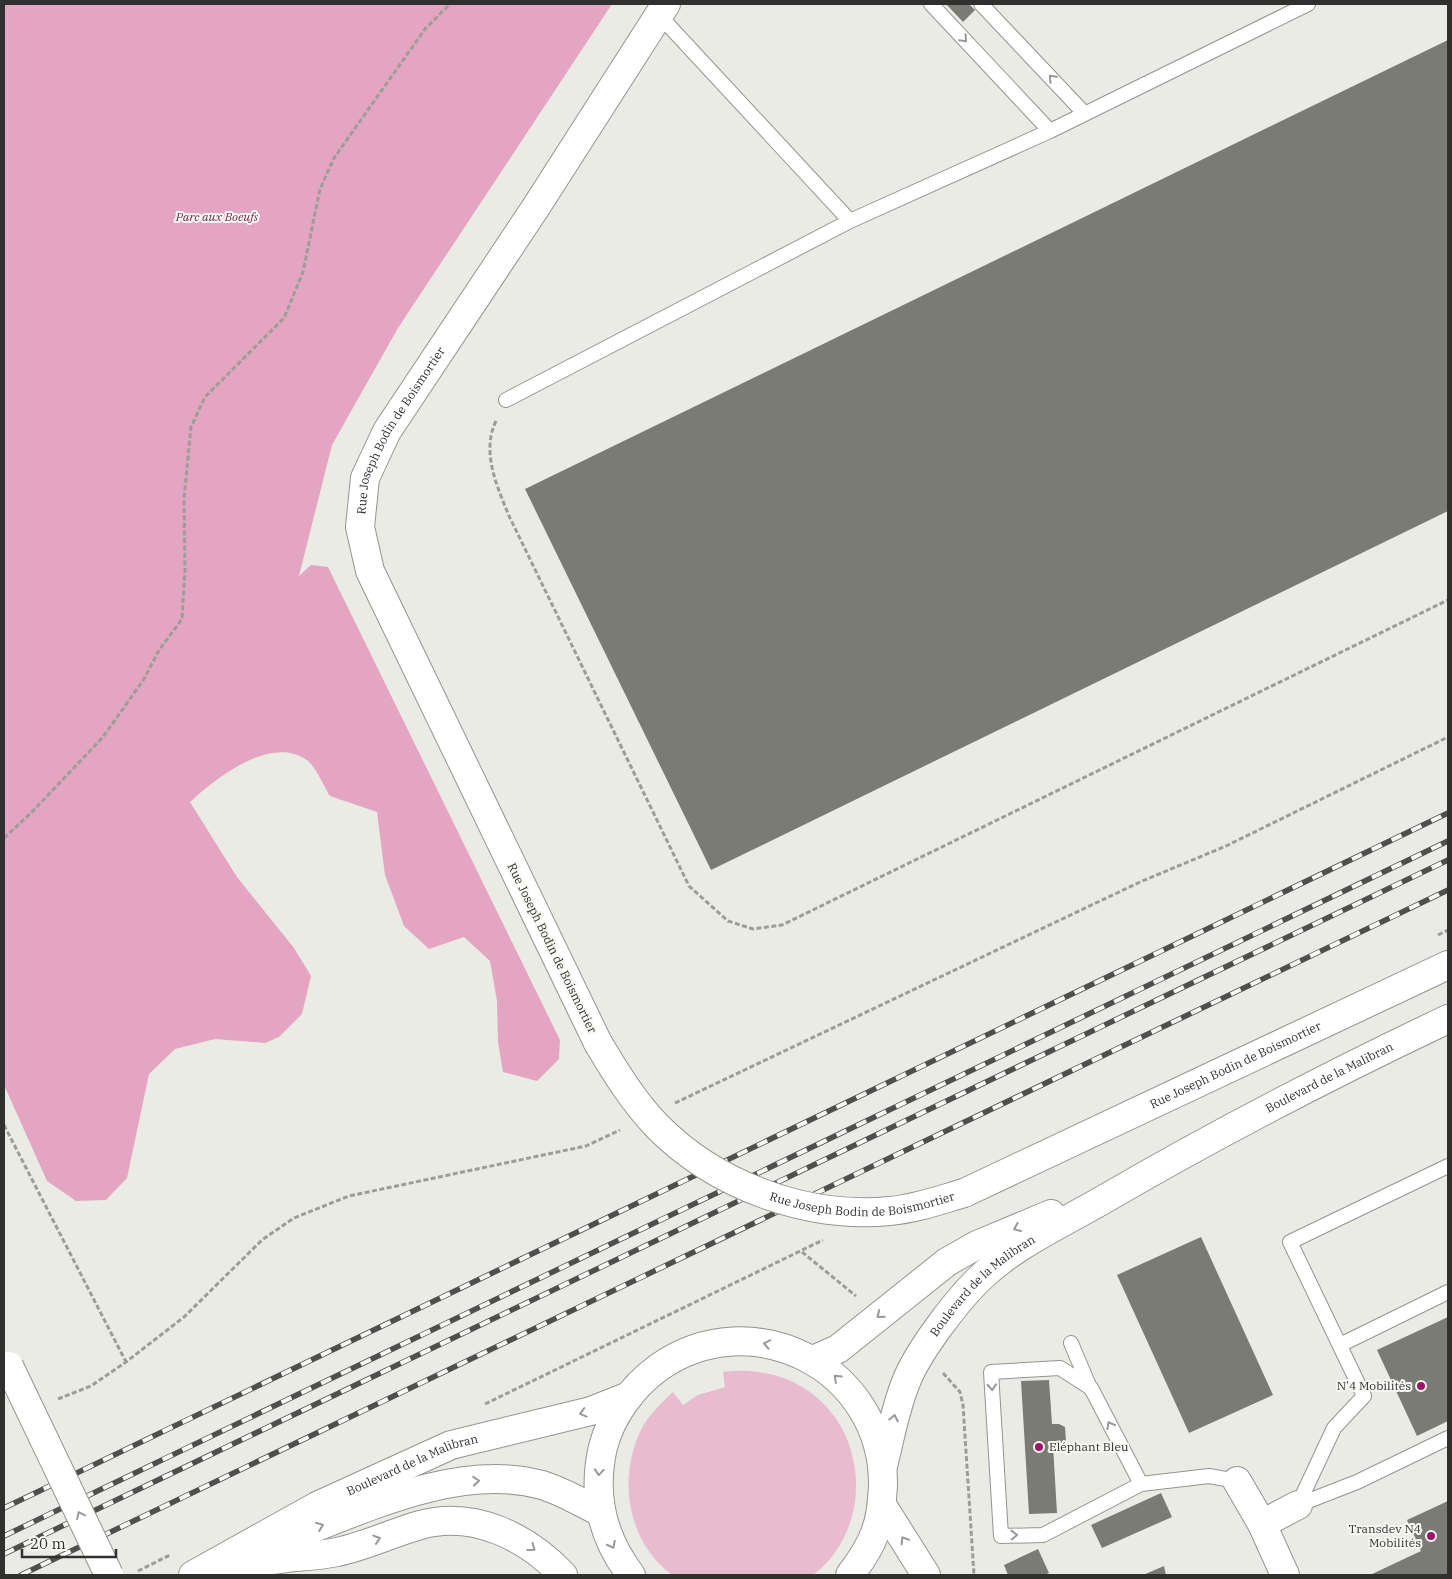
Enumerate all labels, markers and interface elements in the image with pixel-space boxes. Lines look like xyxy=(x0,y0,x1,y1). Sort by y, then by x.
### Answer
one-way arrow xyxy=(958,34,967,43)
one-way arrow xyxy=(1049,75,1058,84)
park label: Parc aux Boeufs xyxy=(175,209,259,224)
street label: Rue Joseph Bodin de Boismortier xyxy=(353,343,448,515)
street label: Rue Joseph Bodin de Boismortier xyxy=(505,860,601,1036)
street label: Rue Joseph Bodin de Boismortier xyxy=(1147,1018,1324,1111)
street label: Boulevard de la Malibran xyxy=(1263,1038,1396,1116)
street label: Rue Joseph Bodin de Boismortier xyxy=(768,1187,956,1201)
text: Rue Joseph Bodin de Boismortier xyxy=(768,1188,957,1219)
one-way arrow xyxy=(1013,1223,1021,1233)
street label: Boulevard de la Malibran xyxy=(926,1231,1038,1339)
one-way arrow xyxy=(877,1310,886,1319)
one-way arrow xyxy=(763,1339,772,1350)
one-way arrow xyxy=(833,1375,842,1384)
place label: N'4 Mobilités xyxy=(1337,1378,1411,1393)
marker: N'4 Mobilités xyxy=(1415,1380,1427,1392)
one-way arrow xyxy=(987,1383,998,1391)
one-way arrow xyxy=(580,1407,588,1417)
one-way arrow xyxy=(888,1414,899,1423)
one-way arrow xyxy=(1106,1422,1116,1431)
street label: Boulevard de la Malibran xyxy=(344,1431,480,1499)
place label: Eléphant Bleu xyxy=(1049,1439,1129,1454)
marker: Eléphant Bleu xyxy=(1033,1441,1045,1453)
one-way arrow xyxy=(594,1469,605,1477)
one-way arrow xyxy=(472,1476,480,1487)
one-way arrow xyxy=(76,1512,86,1521)
place label: Transdev N4 Mobilités xyxy=(1349,1521,1421,1550)
one-way arrow xyxy=(316,1522,324,1532)
scale bar xyxy=(22,1526,116,1558)
one-way arrow xyxy=(1011,1530,1019,1541)
marker: Transdev N4 Mobilités xyxy=(1425,1530,1437,1542)
text: 20 m xyxy=(30,1534,66,1553)
one-way arrow xyxy=(373,1535,381,1545)
one-way arrow xyxy=(900,1537,910,1546)
one-way arrow xyxy=(606,1540,616,1549)
one-way arrow xyxy=(526,1542,536,1551)

